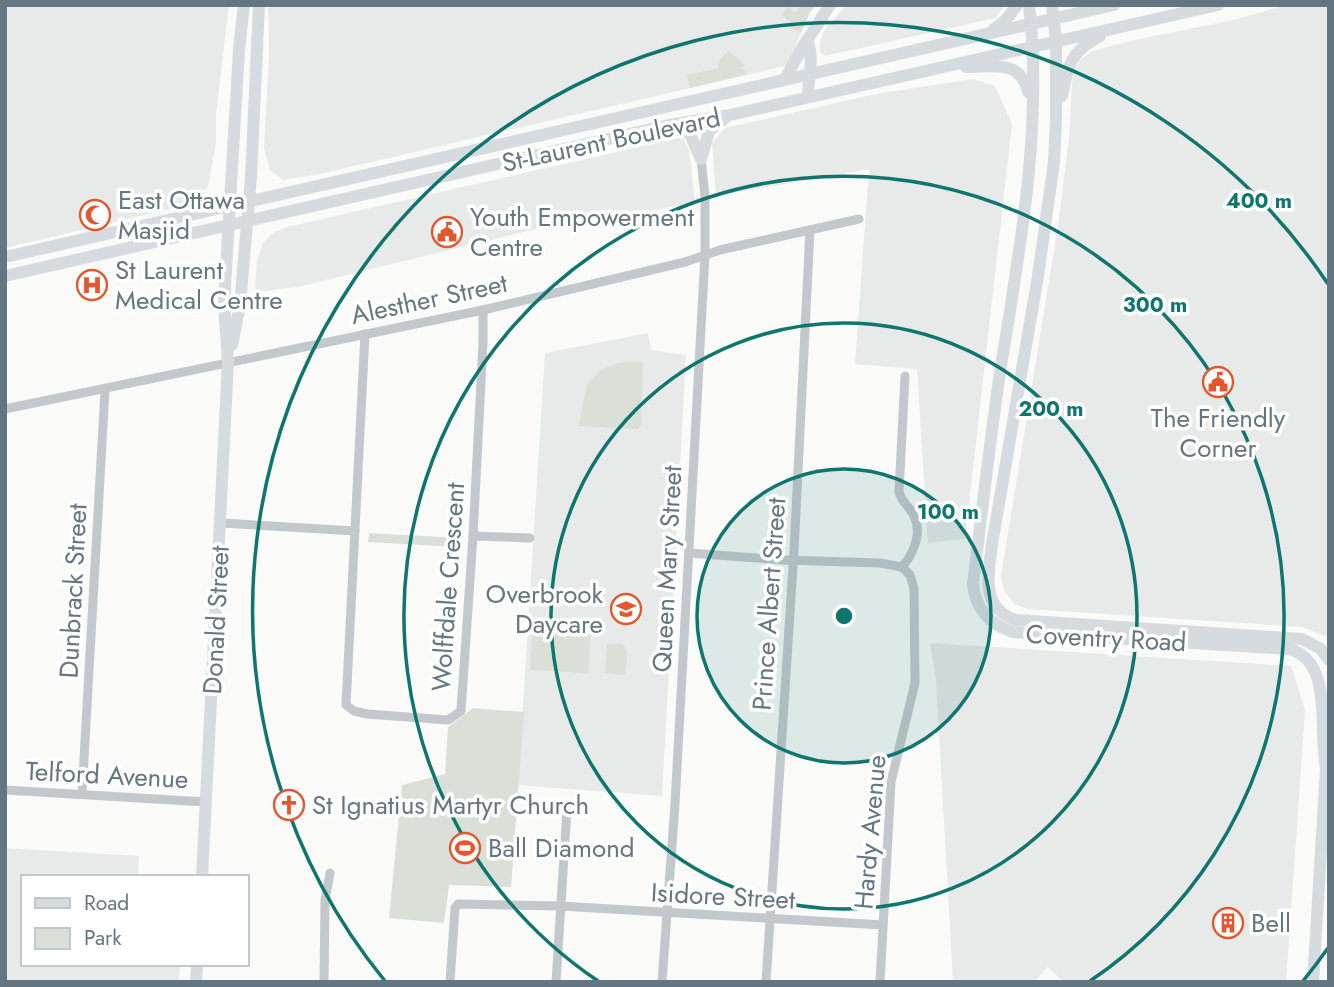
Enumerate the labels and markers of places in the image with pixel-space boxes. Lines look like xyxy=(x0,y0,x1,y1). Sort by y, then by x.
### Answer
place label: East Ottawa Masjid xyxy=(118,181,245,249)
mosque icon: East Ottawa Masjid xyxy=(78,198,112,232)
place label: Youth Empowerment Centre xyxy=(470,198,695,266)
public building icon: Youth Empowerment Centre xyxy=(430,215,464,249)
place label: St Laurent Medical Centre xyxy=(115,251,283,319)
hospital icon: St Laurent Medical Centre xyxy=(75,268,109,302)
public building icon: The Friendly Corner xyxy=(1201,365,1235,399)
place label: The Friendly Corner xyxy=(1151,399,1286,467)
place label: Overbrook Daycare xyxy=(486,575,604,643)
school or university icon: Overbrook Daycare xyxy=(609,592,643,626)
centre of rings xyxy=(832,604,856,628)
place label: St Ignatius Martyr Church xyxy=(312,786,589,824)
church icon: St Ignatius Martyr Church xyxy=(272,788,306,822)
place label: Ball Diamond xyxy=(488,829,635,867)
sports icon: Ball Diamond xyxy=(448,831,482,865)
place label: Bell xyxy=(1251,904,1291,942)
building icon: Bell xyxy=(1211,906,1245,940)

